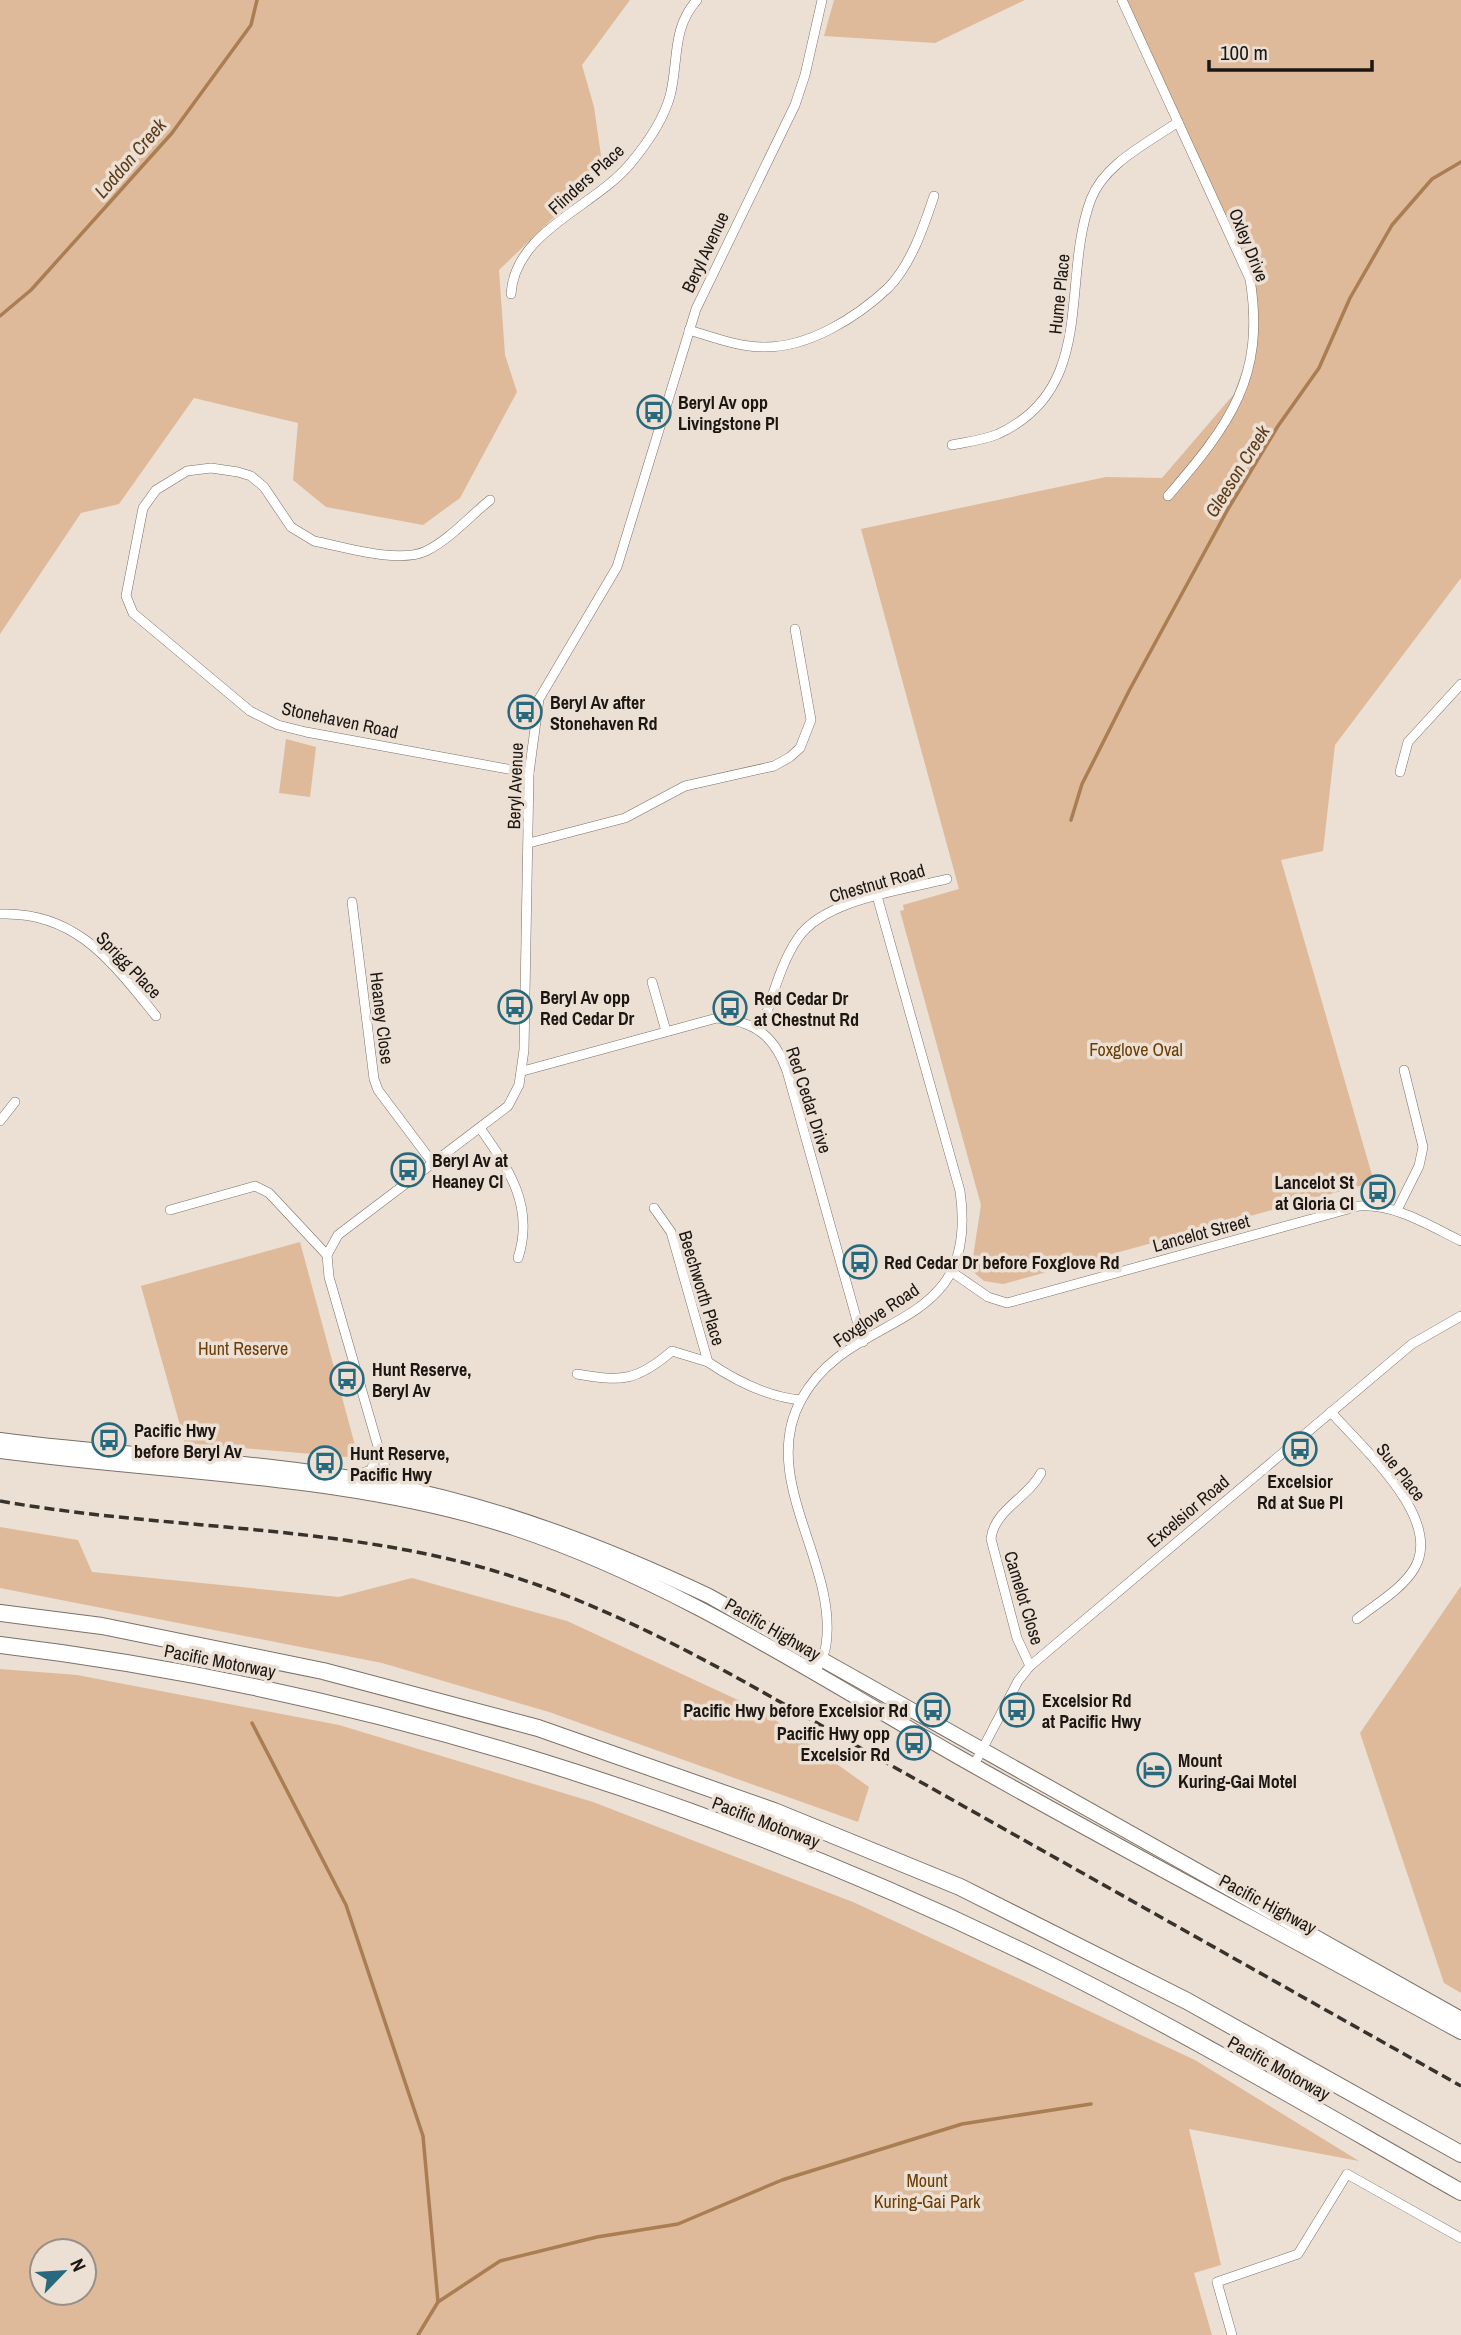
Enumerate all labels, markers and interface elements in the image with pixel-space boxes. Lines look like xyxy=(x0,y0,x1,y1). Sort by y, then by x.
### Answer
scale bar xyxy=(1209,28,1372,72)
text: 100 m xyxy=(1220,38,1268,67)
water label: Loddon Creek xyxy=(88,112,173,203)
street label: Flinders Place xyxy=(543,138,629,220)
street label: Oxley Drive xyxy=(1223,205,1275,285)
street label: Beryl Avenue xyxy=(675,207,735,297)
street label: Hume Place xyxy=(1042,253,1076,335)
place label: Beryl Av opp Livingstone Pl xyxy=(678,390,779,436)
bus stop icon: Beryl Av opp Livingstone Pl xyxy=(635,393,673,431)
water label: Gleeson Creek xyxy=(1198,419,1276,522)
place label: Beryl Av after Stonehaven Rd xyxy=(550,690,657,736)
bus stop icon: Beryl Av after Stonehaven Rd xyxy=(506,693,544,731)
street label: Stonehaven Road xyxy=(280,695,400,745)
street label: Beryl Avenue xyxy=(501,742,529,830)
street label: Chestnut Road xyxy=(826,857,928,909)
street label: Sprigg Place xyxy=(91,926,167,1004)
street label: Heaney Close xyxy=(364,970,400,1066)
place label: Beryl Av opp Red Cedar Dr xyxy=(540,985,635,1031)
place label: Red Cedar Dr at Chestnut Rd xyxy=(754,986,859,1032)
bus stop icon: Beryl Av opp Red Cedar Dr xyxy=(496,988,534,1026)
bus stop icon: Red Cedar Dr at Chestnut Rd xyxy=(711,989,749,1027)
park label: Foxglove Oval xyxy=(1089,1037,1183,1062)
street label: Red Cedar Drive xyxy=(780,1043,838,1157)
place label: Beryl Av at Heaney Cl xyxy=(432,1148,508,1194)
bus stop icon: Beryl Av at Heaney Cl xyxy=(389,1151,427,1189)
place label: Lancelot St at Gloria Cl xyxy=(1274,1170,1354,1216)
bus stop icon: Lancelot St at Gloria Cl xyxy=(1359,1173,1397,1211)
street label: Lancelot Street xyxy=(1150,1208,1252,1258)
street label: Beechworth Place xyxy=(673,1227,731,1349)
bus stop icon: Red Cedar Dr before Foxglove Rd xyxy=(841,1243,879,1281)
place label: Red Cedar Dr before Foxglove Rd xyxy=(884,1250,1120,1275)
street label: Foxglove Road xyxy=(828,1277,924,1353)
park label: Hunt Reserve xyxy=(198,1336,288,1361)
place label: Hunt Reserve, Beryl Av xyxy=(372,1357,471,1403)
bus stop icon: Hunt Reserve, Beryl Av xyxy=(328,1360,366,1398)
place label: Pacific Hwy before Beryl Av xyxy=(134,1418,243,1464)
bus stop icon: Pacific Hwy before Beryl Av xyxy=(90,1421,128,1459)
bus stop icon: Excelsior Rd at Sue Pl xyxy=(1281,1430,1319,1468)
street label: Sue Place xyxy=(1370,1438,1432,1506)
place label: Hunt Reserve, Pacific Hwy xyxy=(350,1441,449,1487)
bus stop icon: Hunt Reserve, Pacific Hwy xyxy=(306,1444,344,1482)
street label: Excelsior Road xyxy=(1142,1469,1234,1553)
place label: Excelsior Rd at Sue Pl xyxy=(1257,1469,1343,1515)
street label: Camelot Close xyxy=(998,1548,1050,1648)
street label: Pacific Highway xyxy=(721,1592,826,1667)
street label: Pacific Motorway xyxy=(162,1638,279,1684)
place label: Excelsior Rd at Pacific Hwy xyxy=(1042,1688,1142,1734)
bus stop icon: Pacific Hwy before Excelsior Rd xyxy=(914,1691,952,1729)
bus stop icon: Excelsior Rd at Pacific Hwy xyxy=(998,1691,1036,1729)
place label: Pacific Hwy before Excelsior Rd xyxy=(683,1698,908,1723)
place label: Pacific Hwy opp Excelsior Rd xyxy=(777,1721,890,1767)
bus stop icon: Pacific Hwy opp Excelsior Rd xyxy=(895,1724,933,1762)
place label: Mount Kuring-Gai Motel xyxy=(1178,1748,1297,1794)
hotel icon: Mount Kuring-Gai Motel xyxy=(1135,1751,1173,1789)
street label: Pacific Motorway xyxy=(709,1790,824,1854)
street label: Pacific Highway xyxy=(1215,1868,1321,1940)
street label: Pacific Motorway xyxy=(1223,2030,1335,2107)
park label: Mount Kuring-Gai Park xyxy=(874,2168,981,2214)
north arrow xyxy=(28,2237,98,2307)
text: N xyxy=(64,2254,93,2275)

